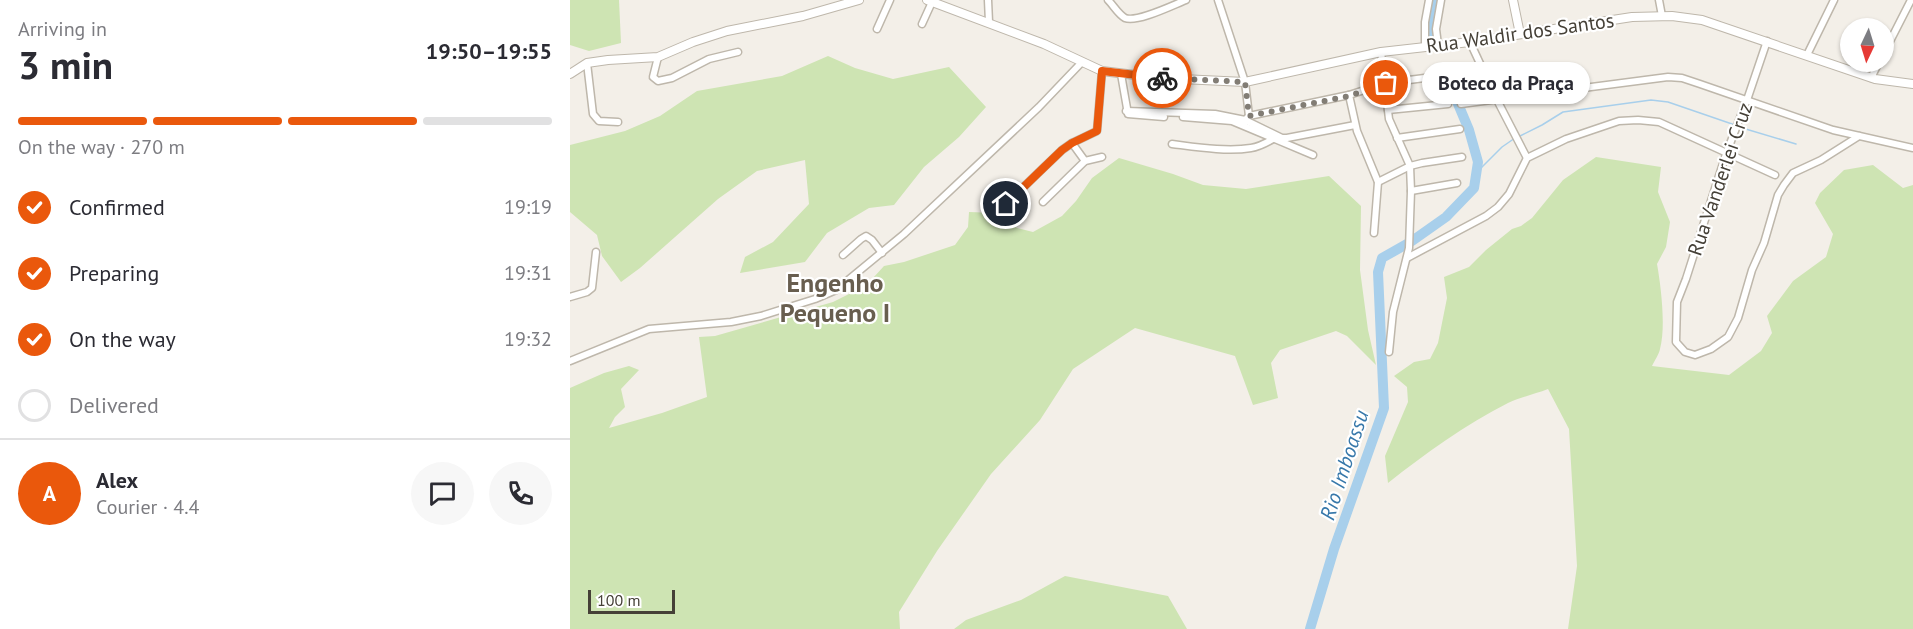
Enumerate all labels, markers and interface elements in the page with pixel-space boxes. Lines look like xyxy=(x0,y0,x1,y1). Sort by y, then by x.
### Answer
street label: Rua Waldir dos Santos xyxy=(1424,7,1616,59)
text: Arriving in xyxy=(18,16,107,42)
north arrow xyxy=(1840,18,1894,72)
map controls xyxy=(1840,18,1894,72)
text: 19:50–19:55 xyxy=(426,37,552,65)
text: 3 min xyxy=(18,39,113,90)
courier xyxy=(1132,48,1192,108)
pin xyxy=(1360,57,1411,108)
icon: bike xyxy=(1146,62,1179,95)
callout: Boteco da Praça xyxy=(1422,62,1590,104)
icon: bag xyxy=(1369,66,1402,99)
text: Boteco da Praça xyxy=(1438,70,1574,96)
street label: Rua Vanderlei Cruz xyxy=(1682,99,1758,259)
text: On the way · 270 m xyxy=(18,134,185,160)
pin xyxy=(980,178,1031,229)
icon: home xyxy=(989,187,1022,220)
icon: check xyxy=(18,191,51,224)
text: Confirmed xyxy=(69,193,165,221)
text: 19:19 xyxy=(504,194,552,220)
icon: check xyxy=(18,257,51,290)
text: Preparing xyxy=(69,259,159,287)
text: 19:31 xyxy=(504,260,552,286)
district label: Engenho Pequeno I xyxy=(780,266,890,329)
icon: check xyxy=(18,323,51,356)
text: On the way xyxy=(69,325,176,353)
text: 19:32 xyxy=(504,326,552,352)
text: Delivered xyxy=(69,391,159,419)
water label: Rio Imboassu xyxy=(1314,406,1375,523)
button: chat xyxy=(411,462,474,525)
button: phone xyxy=(489,462,552,525)
text: Alex xyxy=(96,466,138,494)
text: A xyxy=(43,479,56,507)
text: Courier · 4.4 xyxy=(96,494,199,520)
scale bar xyxy=(588,587,675,614)
text: 100 m xyxy=(597,590,640,610)

